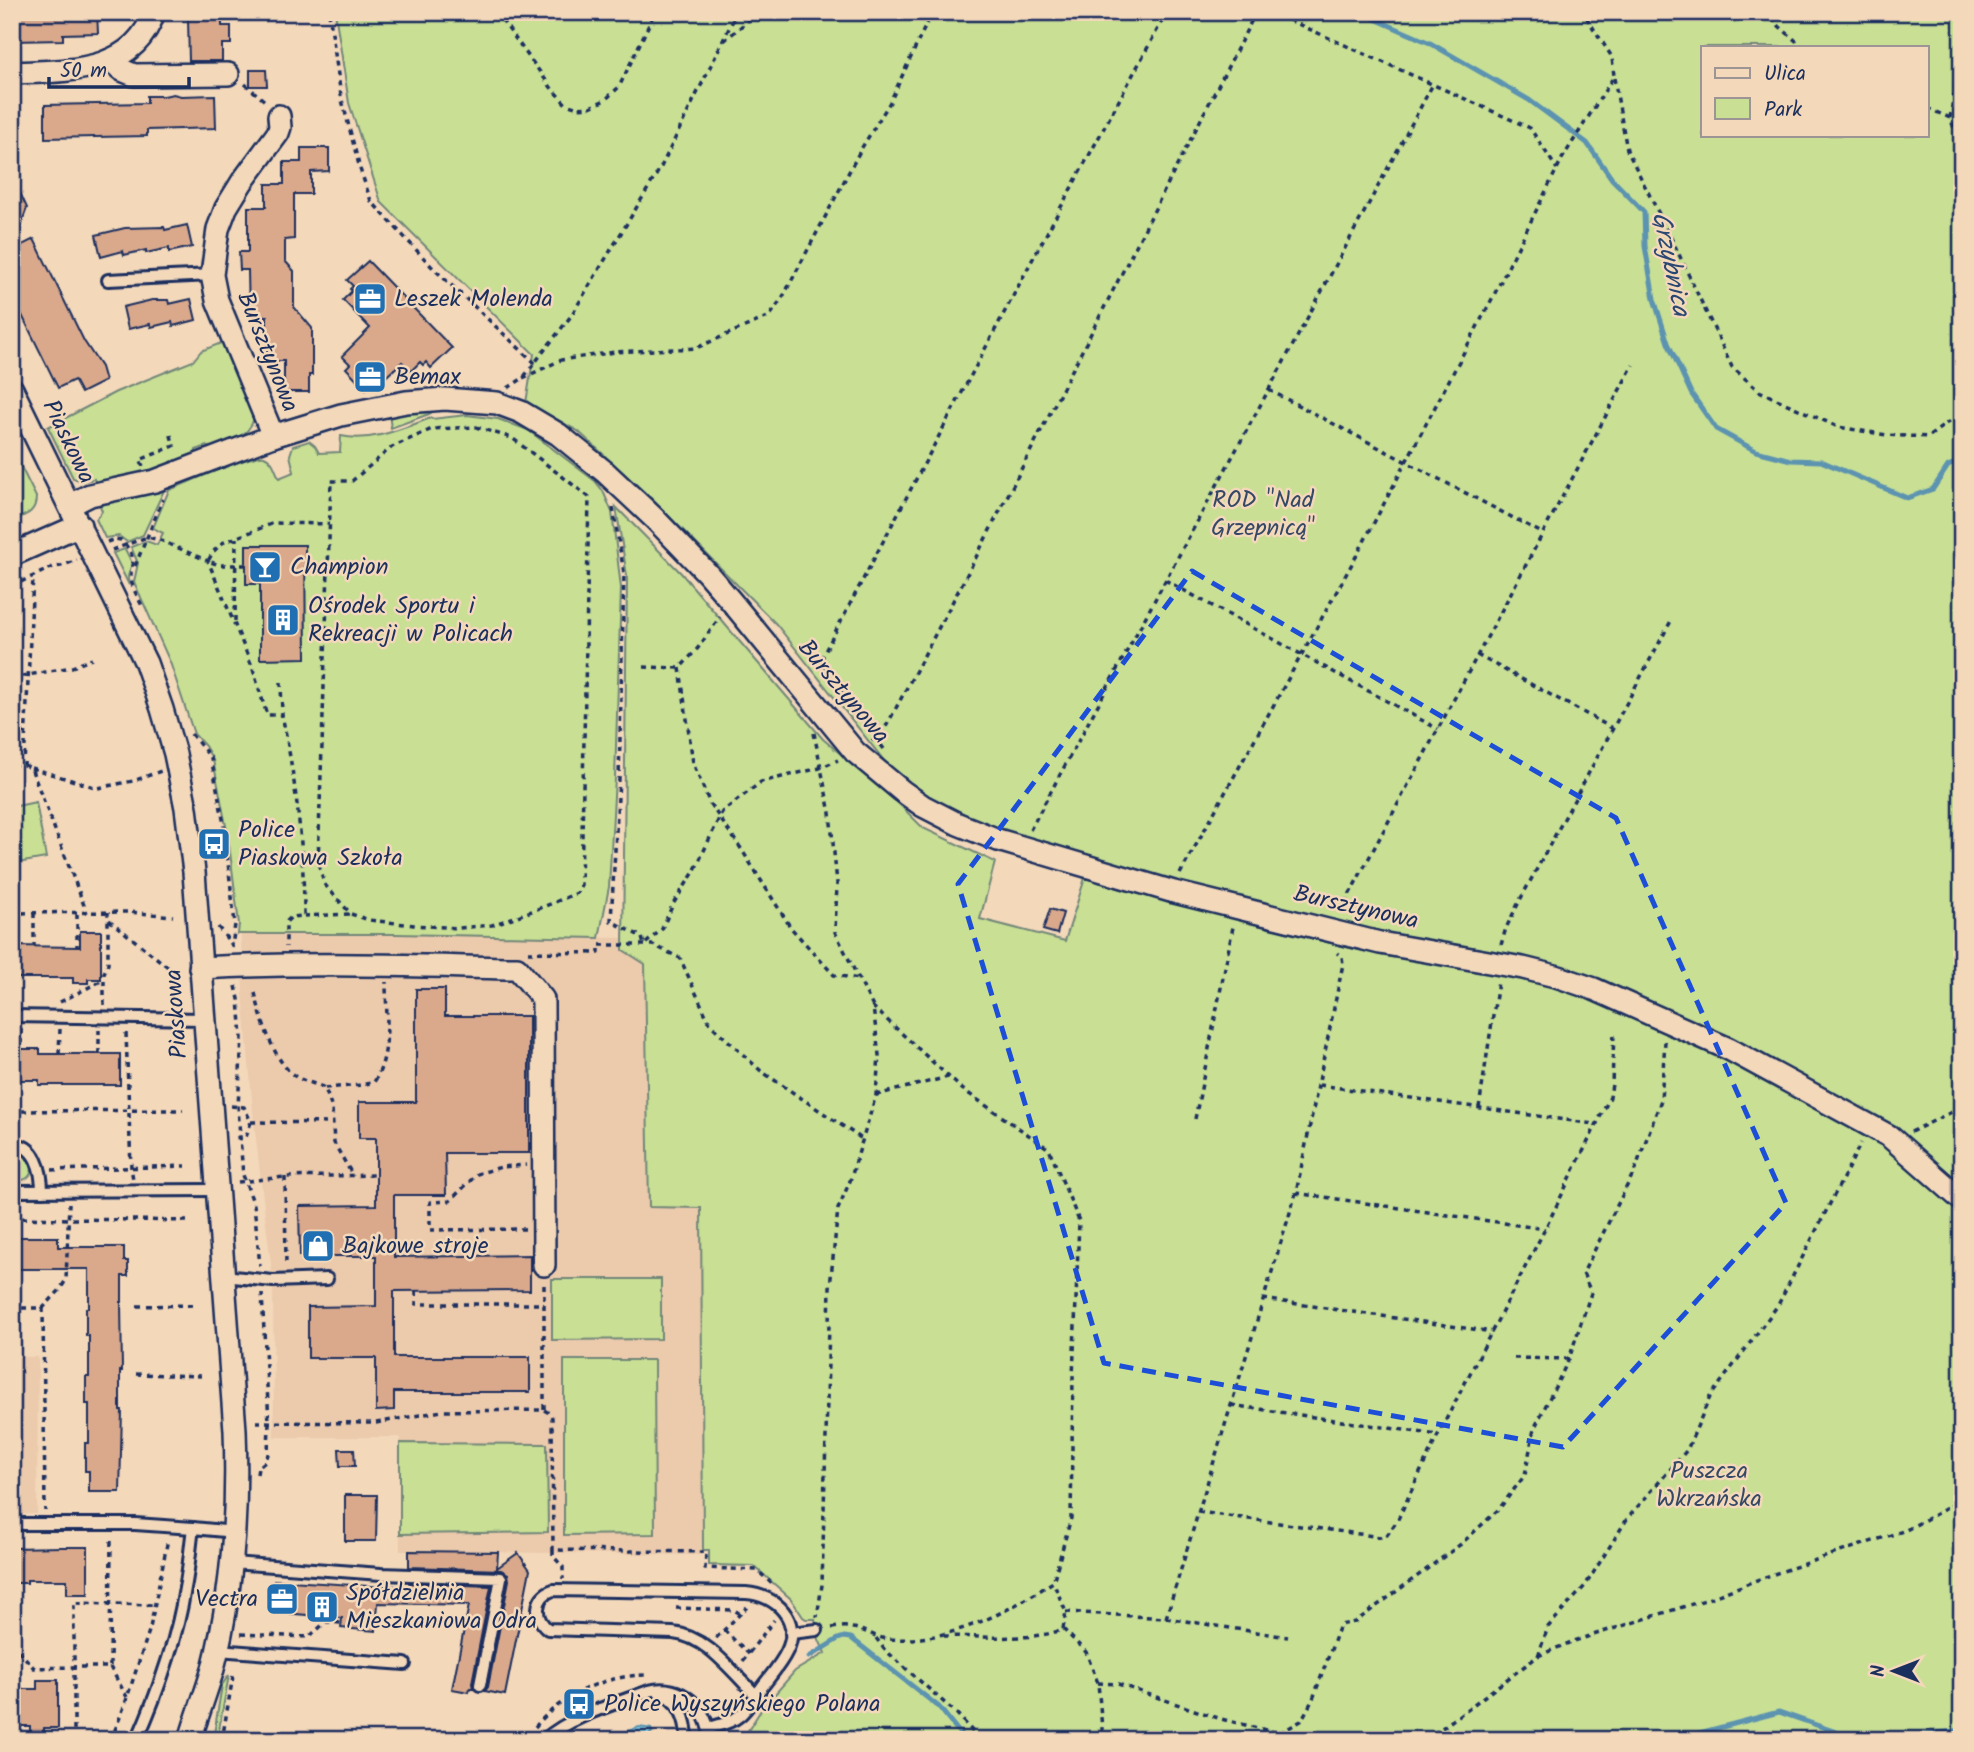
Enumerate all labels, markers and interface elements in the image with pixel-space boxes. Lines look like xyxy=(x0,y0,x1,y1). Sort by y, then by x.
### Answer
scale bar xyxy=(49,46,189,90)
legend xyxy=(1701,46,1928,136)
text: 50 m xyxy=(60,55,107,88)
text: Ulica xyxy=(1764,58,1806,91)
text: Park xyxy=(1764,94,1802,127)
water label: Grzybnica xyxy=(1638,208,1702,322)
office icon: Leszek Molenda xyxy=(351,280,389,318)
place label: Leszek Molenda xyxy=(394,280,553,319)
street label: Bursztynowa xyxy=(225,286,309,418)
office icon: Bemax xyxy=(351,358,389,396)
place label: Bemax xyxy=(394,358,461,397)
street label: Piaskowa xyxy=(31,393,105,491)
park label: ROD "Nad Grzepnicą" xyxy=(1211,481,1315,548)
bar icon: Champion xyxy=(246,548,284,586)
place label: Champion xyxy=(290,548,388,587)
place label: Ośrodek Sportu i Rekreacji w Policach xyxy=(308,587,513,654)
building icon: Ośrodek Sportu i Rekreacji w Policach xyxy=(264,601,302,639)
street label: Bursztynowa xyxy=(787,631,899,753)
place label: Police Piaskowa Szkoła xyxy=(238,811,403,878)
bus stop icon: Police Piaskowa Szkoła xyxy=(195,825,233,863)
street label: Bursztynowa xyxy=(1290,875,1422,941)
street label: Piaskowa xyxy=(154,968,200,1060)
shop icon: Bajkowe stroje xyxy=(299,1227,337,1265)
place label: Bajkowe stroje xyxy=(342,1227,489,1266)
park label: Puszcza Wkrzańska xyxy=(1656,1452,1762,1519)
place label: Spółdzielnia Mieszkaniowa Odra xyxy=(346,1574,537,1641)
place label: Vectra xyxy=(195,1580,258,1619)
office icon: Vectra xyxy=(263,1580,301,1618)
building icon: Spółdzielnia Mieszkaniowa Odra xyxy=(303,1588,341,1626)
north arrow xyxy=(1858,1636,1928,1706)
text: N xyxy=(1864,1665,1894,1677)
bus stop icon: Police Wyszyńskiego Polana xyxy=(560,1685,598,1723)
place label: Police Wyszyńskiego Polana xyxy=(604,1685,880,1724)

